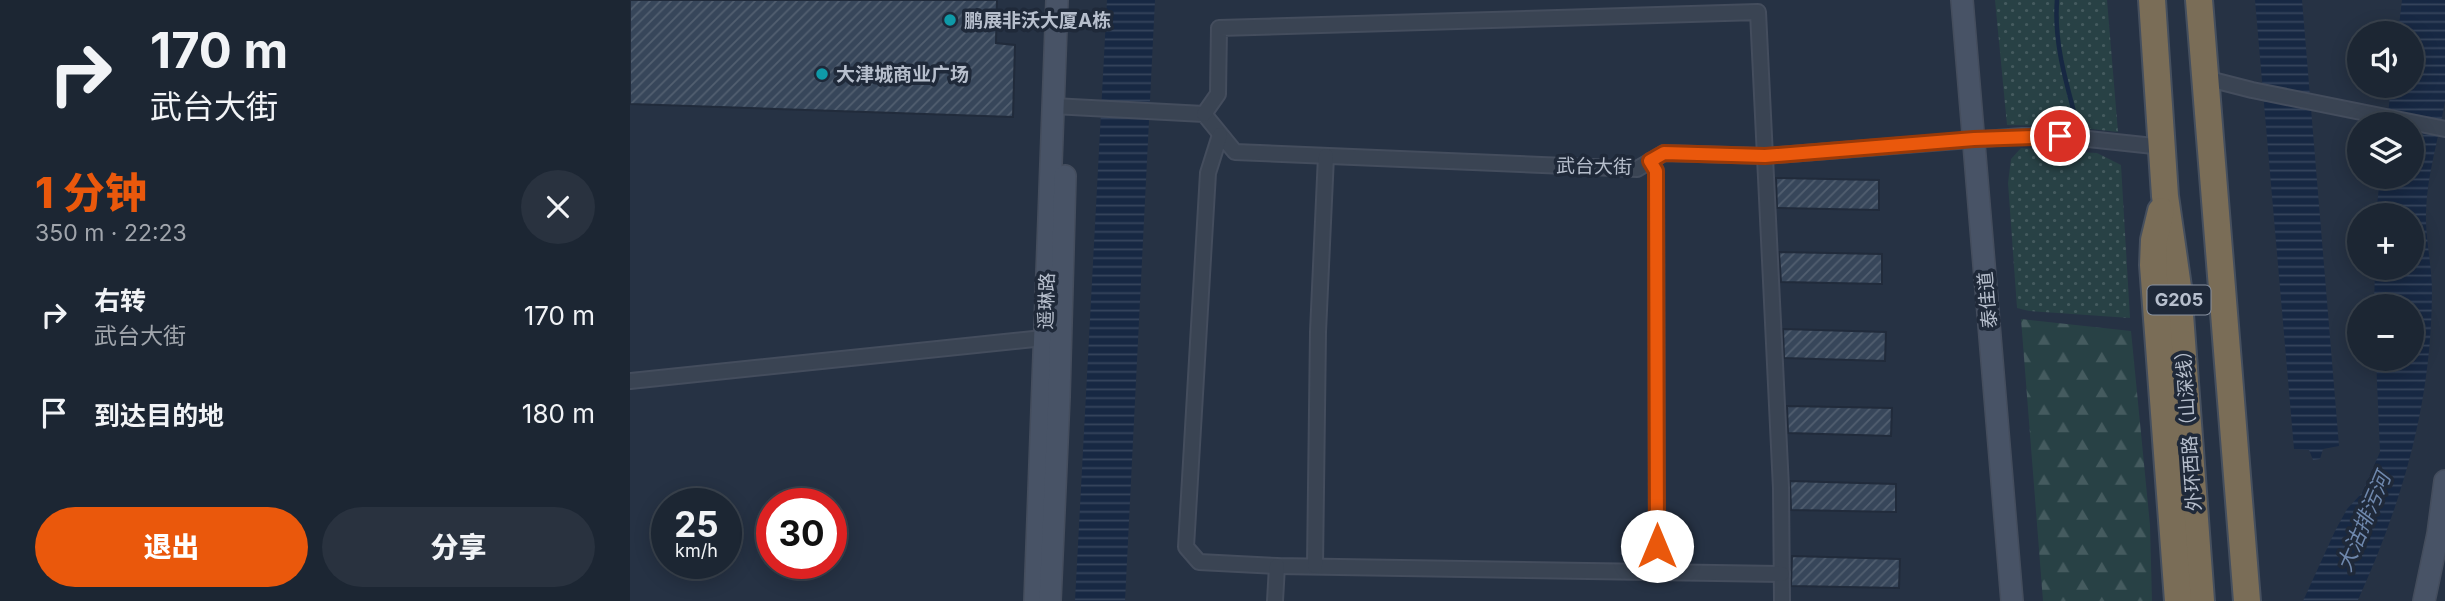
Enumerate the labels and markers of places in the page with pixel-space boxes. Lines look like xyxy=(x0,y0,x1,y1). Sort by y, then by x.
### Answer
place label: 鹏展非沃大厦A栋 xyxy=(964,9,1111,32)
marker: 鹏展非沃大厦A栋 xyxy=(942,12,958,28)
place label: 大津城商业广场 xyxy=(836,63,969,86)
marker: 大津城商业广场 xyxy=(814,66,830,82)
pin xyxy=(2030,106,2090,166)

